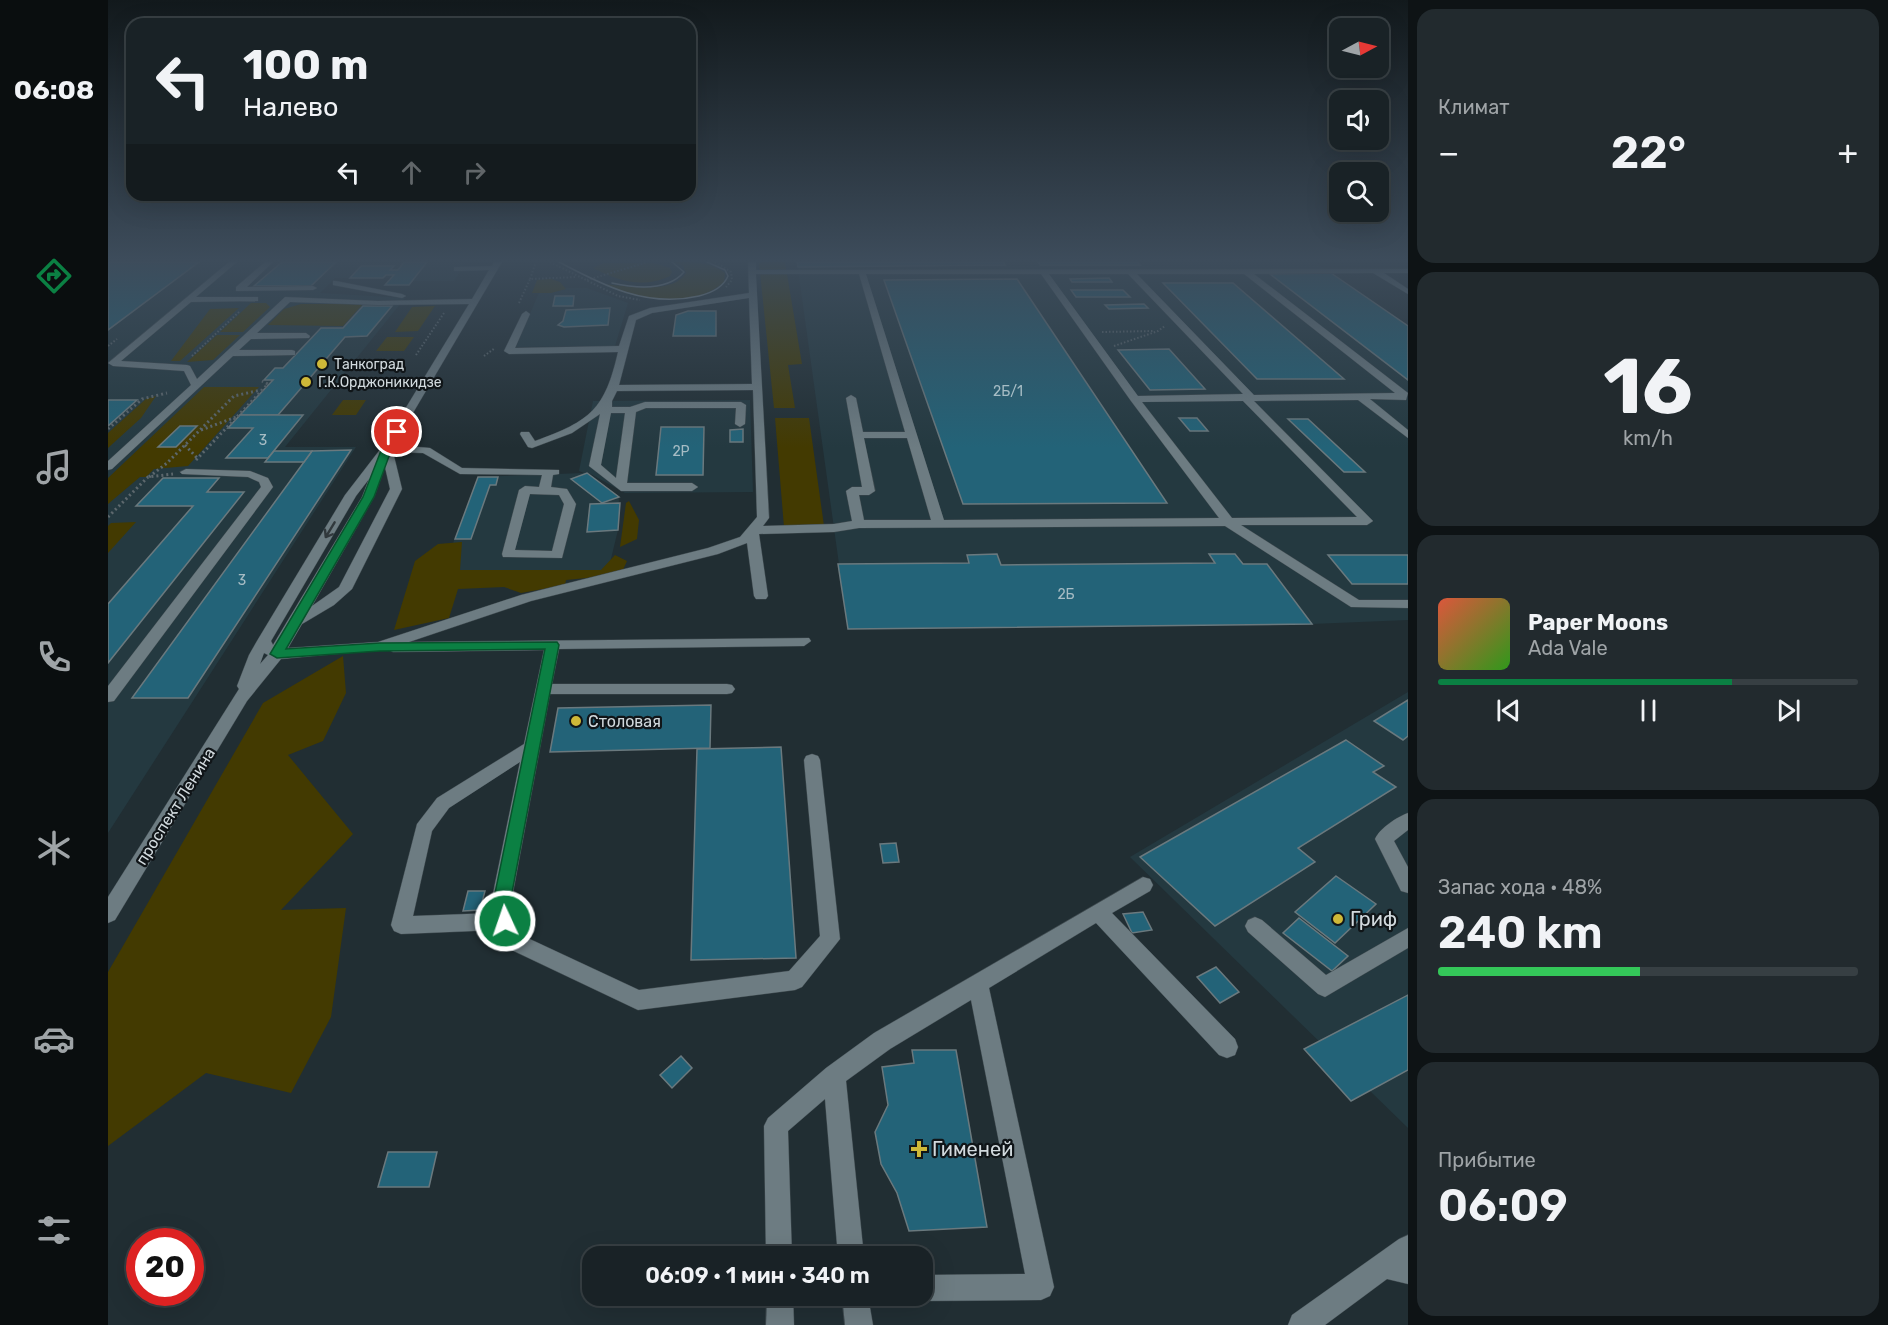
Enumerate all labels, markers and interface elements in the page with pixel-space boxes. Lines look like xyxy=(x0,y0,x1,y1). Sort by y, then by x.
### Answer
north arrow xyxy=(1329,18,1389,78)
map controls xyxy=(1329,18,1389,222)
text: 100 m xyxy=(243,40,368,90)
icon: left xyxy=(144,42,222,120)
text: 06:08 xyxy=(14,74,94,106)
button: sound xyxy=(1329,90,1389,150)
text: Налево xyxy=(243,91,339,123)
text: Климат xyxy=(1438,95,1510,119)
text: 22° xyxy=(1611,126,1686,179)
text: − xyxy=(1438,133,1459,172)
text: + xyxy=(1837,133,1858,172)
icon: left xyxy=(332,156,365,189)
icon: ahead xyxy=(395,156,428,189)
icon: right xyxy=(458,156,491,189)
button: search xyxy=(1329,162,1389,222)
icon: directions xyxy=(33,255,75,297)
text: 16 xyxy=(1603,340,1693,433)
place label: Танкоград xyxy=(334,356,404,373)
marker: Танкоград xyxy=(315,357,329,371)
place label: Г.К.Орджоникидзе xyxy=(318,374,442,391)
marker: Г.К.Орджоникидзе xyxy=(299,375,313,389)
house number: 2Б/1 xyxy=(993,383,1023,400)
pin xyxy=(371,406,422,457)
icon: arrive xyxy=(380,415,413,448)
text: km/h xyxy=(1623,426,1673,450)
house number: 3 xyxy=(259,432,267,449)
house number: 2Р xyxy=(672,443,690,460)
icon: music xyxy=(33,446,75,488)
one-way arrow xyxy=(324,521,336,538)
house number: 3 xyxy=(238,572,246,589)
house number: 2Б xyxy=(1057,586,1075,603)
text: Paper Moons xyxy=(1528,609,1668,636)
icon: phone xyxy=(33,636,75,678)
text: Ada Vale xyxy=(1528,636,1608,660)
icon: previous xyxy=(1492,694,1525,727)
icon: pause xyxy=(1632,694,1665,727)
icon: next xyxy=(1772,694,1805,727)
place label: Столовая xyxy=(588,712,661,731)
marker: Столовая xyxy=(569,714,583,728)
street label: проспект Ленина xyxy=(132,744,219,868)
icon: climate xyxy=(33,827,75,869)
text: Запас хода · 48% xyxy=(1438,875,1602,899)
position arrow xyxy=(473,889,537,953)
text: 240 km xyxy=(1438,906,1603,959)
place label: Гриф xyxy=(1350,907,1397,931)
marker: Гриф xyxy=(1331,912,1345,926)
icon: car xyxy=(33,1018,75,1060)
place label: Гименей xyxy=(932,1137,1013,1161)
marker: Гименей xyxy=(910,1140,928,1158)
text: Прибытие xyxy=(1438,1148,1536,1172)
text: 06:09 xyxy=(1438,1179,1568,1232)
icon: filters xyxy=(33,1209,75,1251)
speed limit sign: 20 xyxy=(126,1228,204,1306)
text: 06:09 · 1 мин · 340 m xyxy=(645,1262,870,1289)

